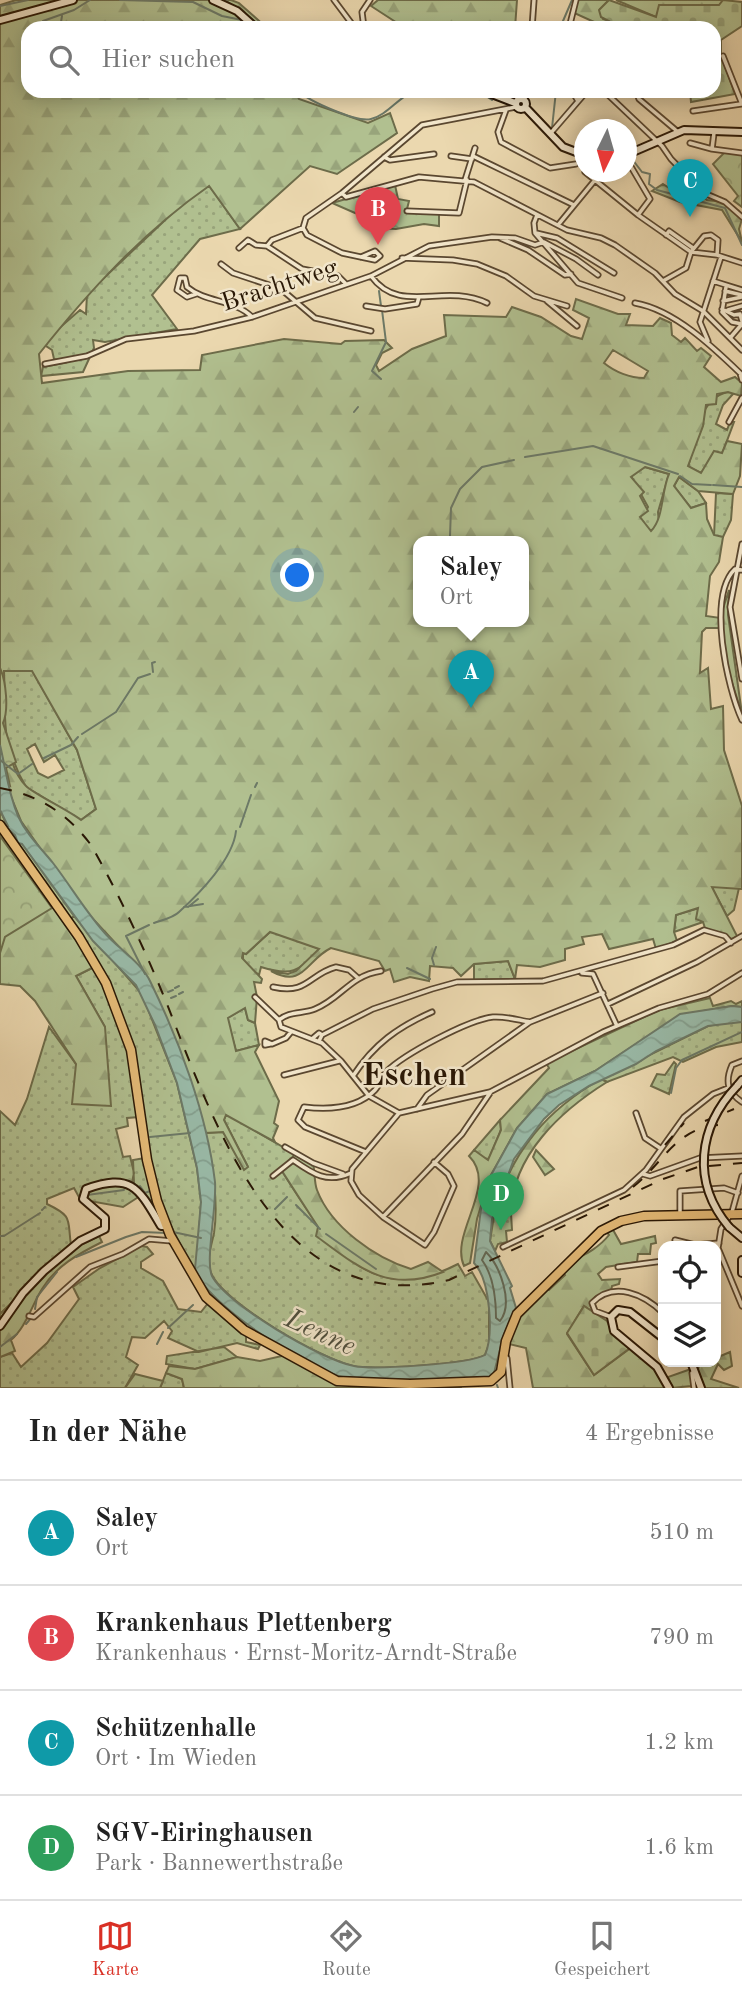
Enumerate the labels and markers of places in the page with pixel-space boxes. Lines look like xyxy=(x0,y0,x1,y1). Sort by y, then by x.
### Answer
pin: C xyxy=(667,159,713,217)
pin: B xyxy=(355,187,401,245)
pin: A xyxy=(448,650,494,708)
pin: D xyxy=(478,1172,524,1230)

